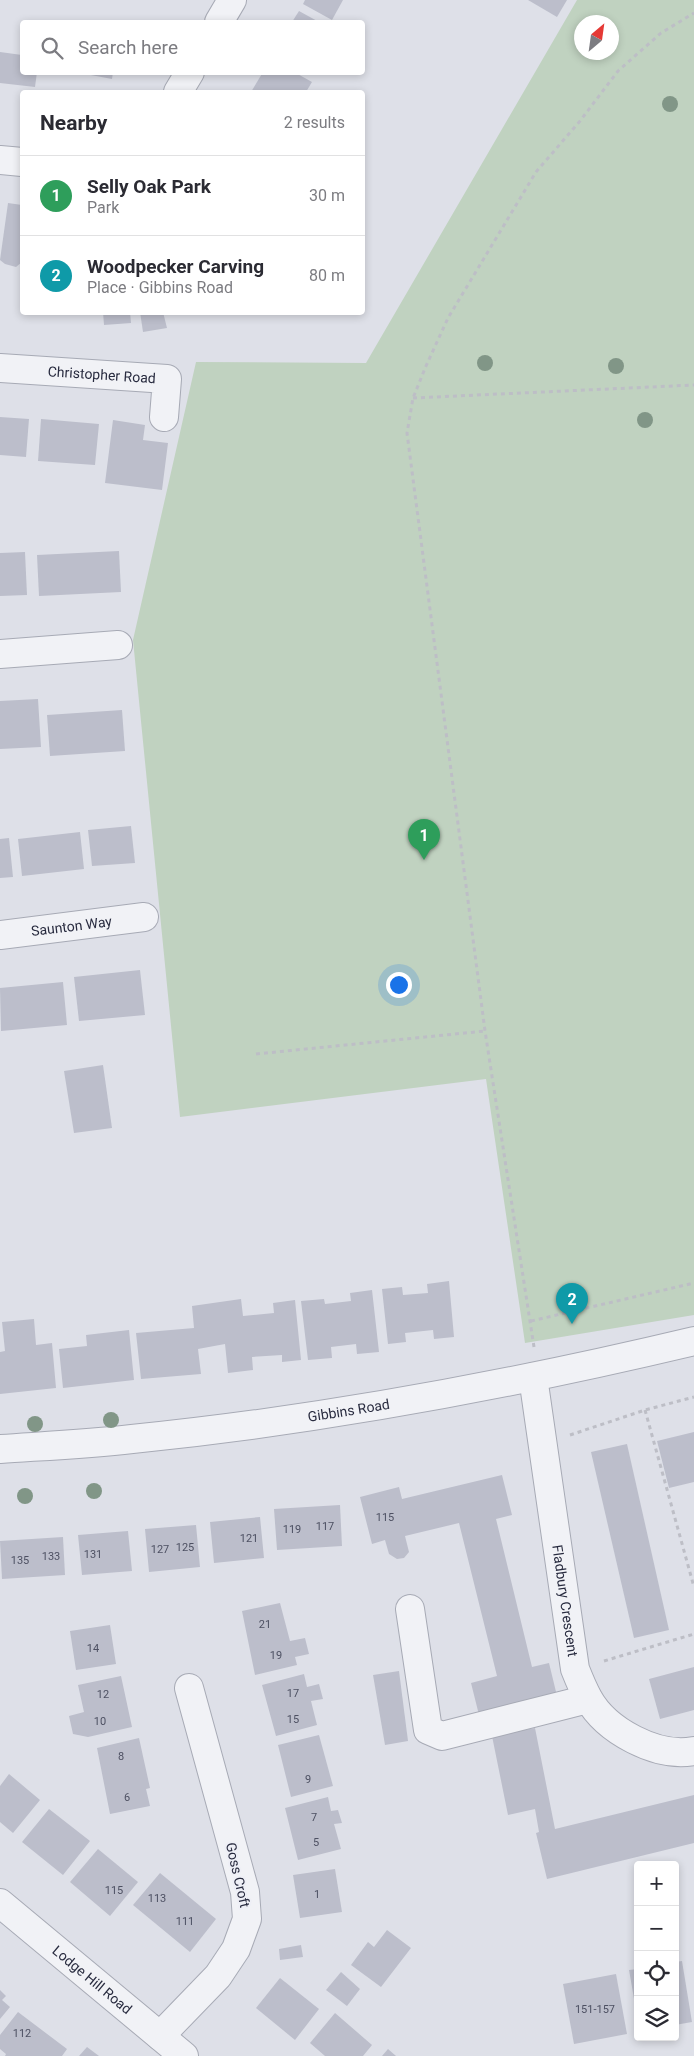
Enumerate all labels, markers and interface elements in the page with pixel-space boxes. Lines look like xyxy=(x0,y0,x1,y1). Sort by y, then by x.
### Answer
north arrow xyxy=(574,15,619,60)
search box xyxy=(20,20,365,75)
icon: search xyxy=(38,34,66,62)
text: Search here xyxy=(78,36,178,59)
text: Nearby xyxy=(40,111,107,135)
text: 2 results xyxy=(284,113,345,132)
text: Selly Oak Park xyxy=(87,175,211,198)
text: 1 xyxy=(51,186,61,205)
text: 30 m xyxy=(309,186,345,205)
text: Park xyxy=(87,198,119,217)
text: Woodpecker Carving xyxy=(87,255,264,278)
text: 2 xyxy=(51,266,61,285)
text: 80 m xyxy=(309,266,345,285)
text: Place · Gibbins Road xyxy=(87,278,233,297)
street label: Christopher Road xyxy=(47,363,156,386)
pin: 1 xyxy=(408,819,440,860)
street label: Saunton Way xyxy=(30,913,113,939)
your location xyxy=(386,972,412,998)
pin: 2 xyxy=(556,1283,588,1324)
street label: Gibbins Road xyxy=(307,1396,391,1425)
house number: 115 xyxy=(376,1511,394,1524)
house number: 117 xyxy=(316,1520,334,1533)
house number: 119 xyxy=(283,1523,301,1536)
house number: 121 xyxy=(240,1532,258,1545)
house number: 125 xyxy=(176,1541,194,1554)
house number: 127 xyxy=(151,1543,169,1556)
street label: Fladbury Crescent xyxy=(549,1544,581,1658)
house number: 131 xyxy=(84,1548,102,1561)
house number: 133 xyxy=(42,1550,60,1563)
house number: 135 xyxy=(11,1554,29,1567)
house number: 21 xyxy=(259,1618,271,1631)
house number: 14 xyxy=(87,1642,99,1655)
house number: 19 xyxy=(270,1649,282,1662)
house number: 17 xyxy=(287,1687,299,1700)
house number: 12 xyxy=(97,1688,109,1701)
house number: 15 xyxy=(287,1713,299,1726)
house number: 10 xyxy=(94,1715,106,1728)
house number: 8 xyxy=(118,1750,124,1763)
house number: 9 xyxy=(305,1773,311,1786)
house number: 6 xyxy=(124,1791,130,1804)
house number: 7 xyxy=(311,1811,317,1824)
house number: 5 xyxy=(313,1836,319,1849)
street label: Goss Croft xyxy=(223,1841,253,1910)
map controls xyxy=(634,1861,679,2041)
button: + xyxy=(634,1861,679,1906)
house number: 115 xyxy=(105,1884,123,1897)
house number: 1 xyxy=(314,1888,320,1901)
house number: 113 xyxy=(148,1892,166,1905)
button: − xyxy=(634,1906,679,1951)
house number: 111 xyxy=(176,1915,194,1928)
street label: Lodge Hill Road xyxy=(49,1942,135,2017)
button: locate xyxy=(634,1951,679,1996)
button: layers xyxy=(634,1996,679,2041)
house number: 151-157 xyxy=(575,2003,615,2016)
house number: 112 xyxy=(13,2027,31,2040)

